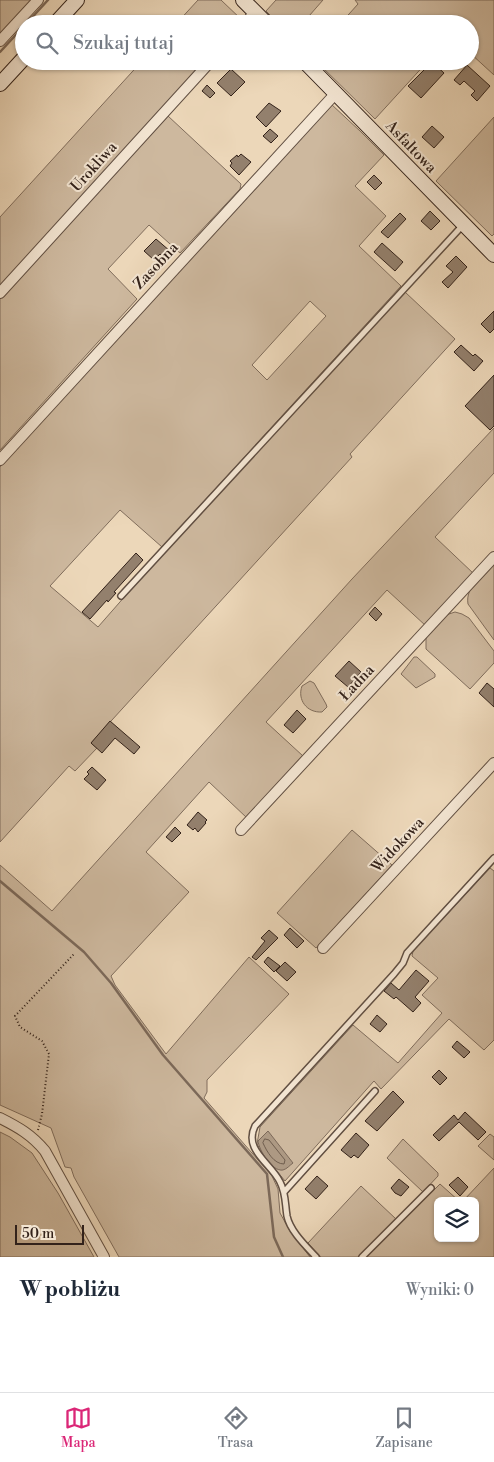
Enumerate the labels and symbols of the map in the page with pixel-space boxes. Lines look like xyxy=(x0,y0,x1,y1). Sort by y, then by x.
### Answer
street label: Asfaltowa xyxy=(381,116,441,178)
street label: Urokliwa xyxy=(67,138,122,196)
street label: Zasobna xyxy=(129,238,183,293)
street label: Ładna xyxy=(336,661,379,705)
street label: Widokowa xyxy=(367,813,429,877)
scale bar xyxy=(15,1222,84,1245)

